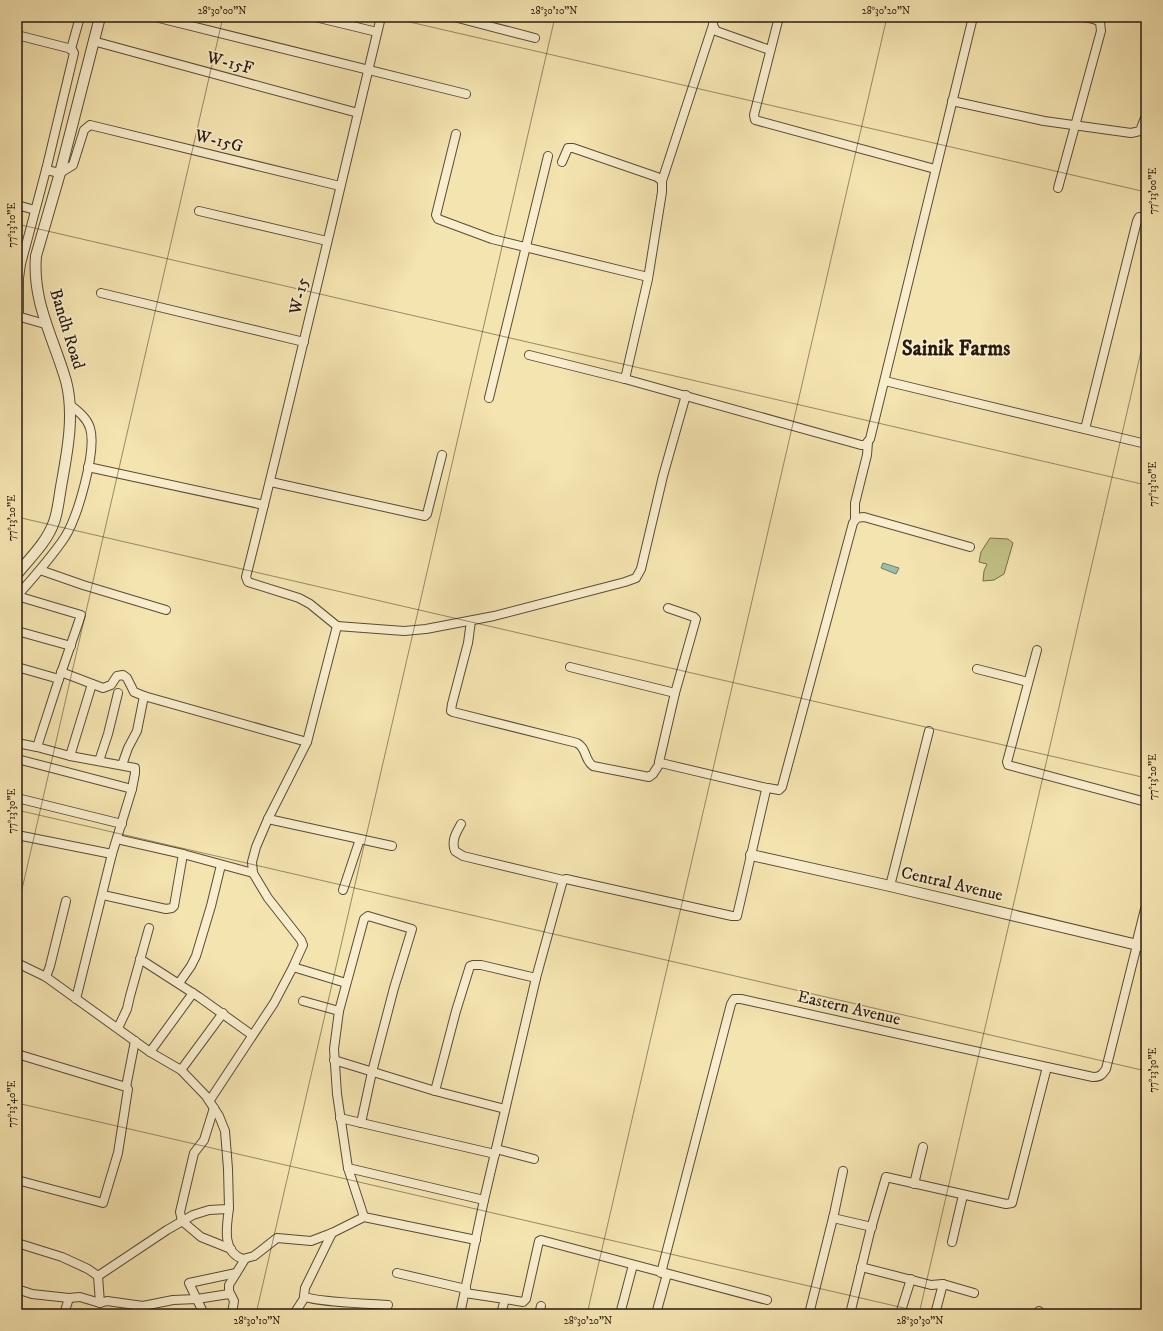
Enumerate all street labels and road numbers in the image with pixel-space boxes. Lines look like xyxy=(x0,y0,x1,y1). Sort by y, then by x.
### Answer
street label: W-15F xyxy=(203,46,256,80)
street label: W-15G xyxy=(192,124,246,158)
street label: W-15 xyxy=(284,275,314,317)
street label: Bandh Road xyxy=(44,286,90,372)
street label: Central Avenue xyxy=(899,862,1005,906)
street label: Eastern Avenue xyxy=(795,985,903,1031)

